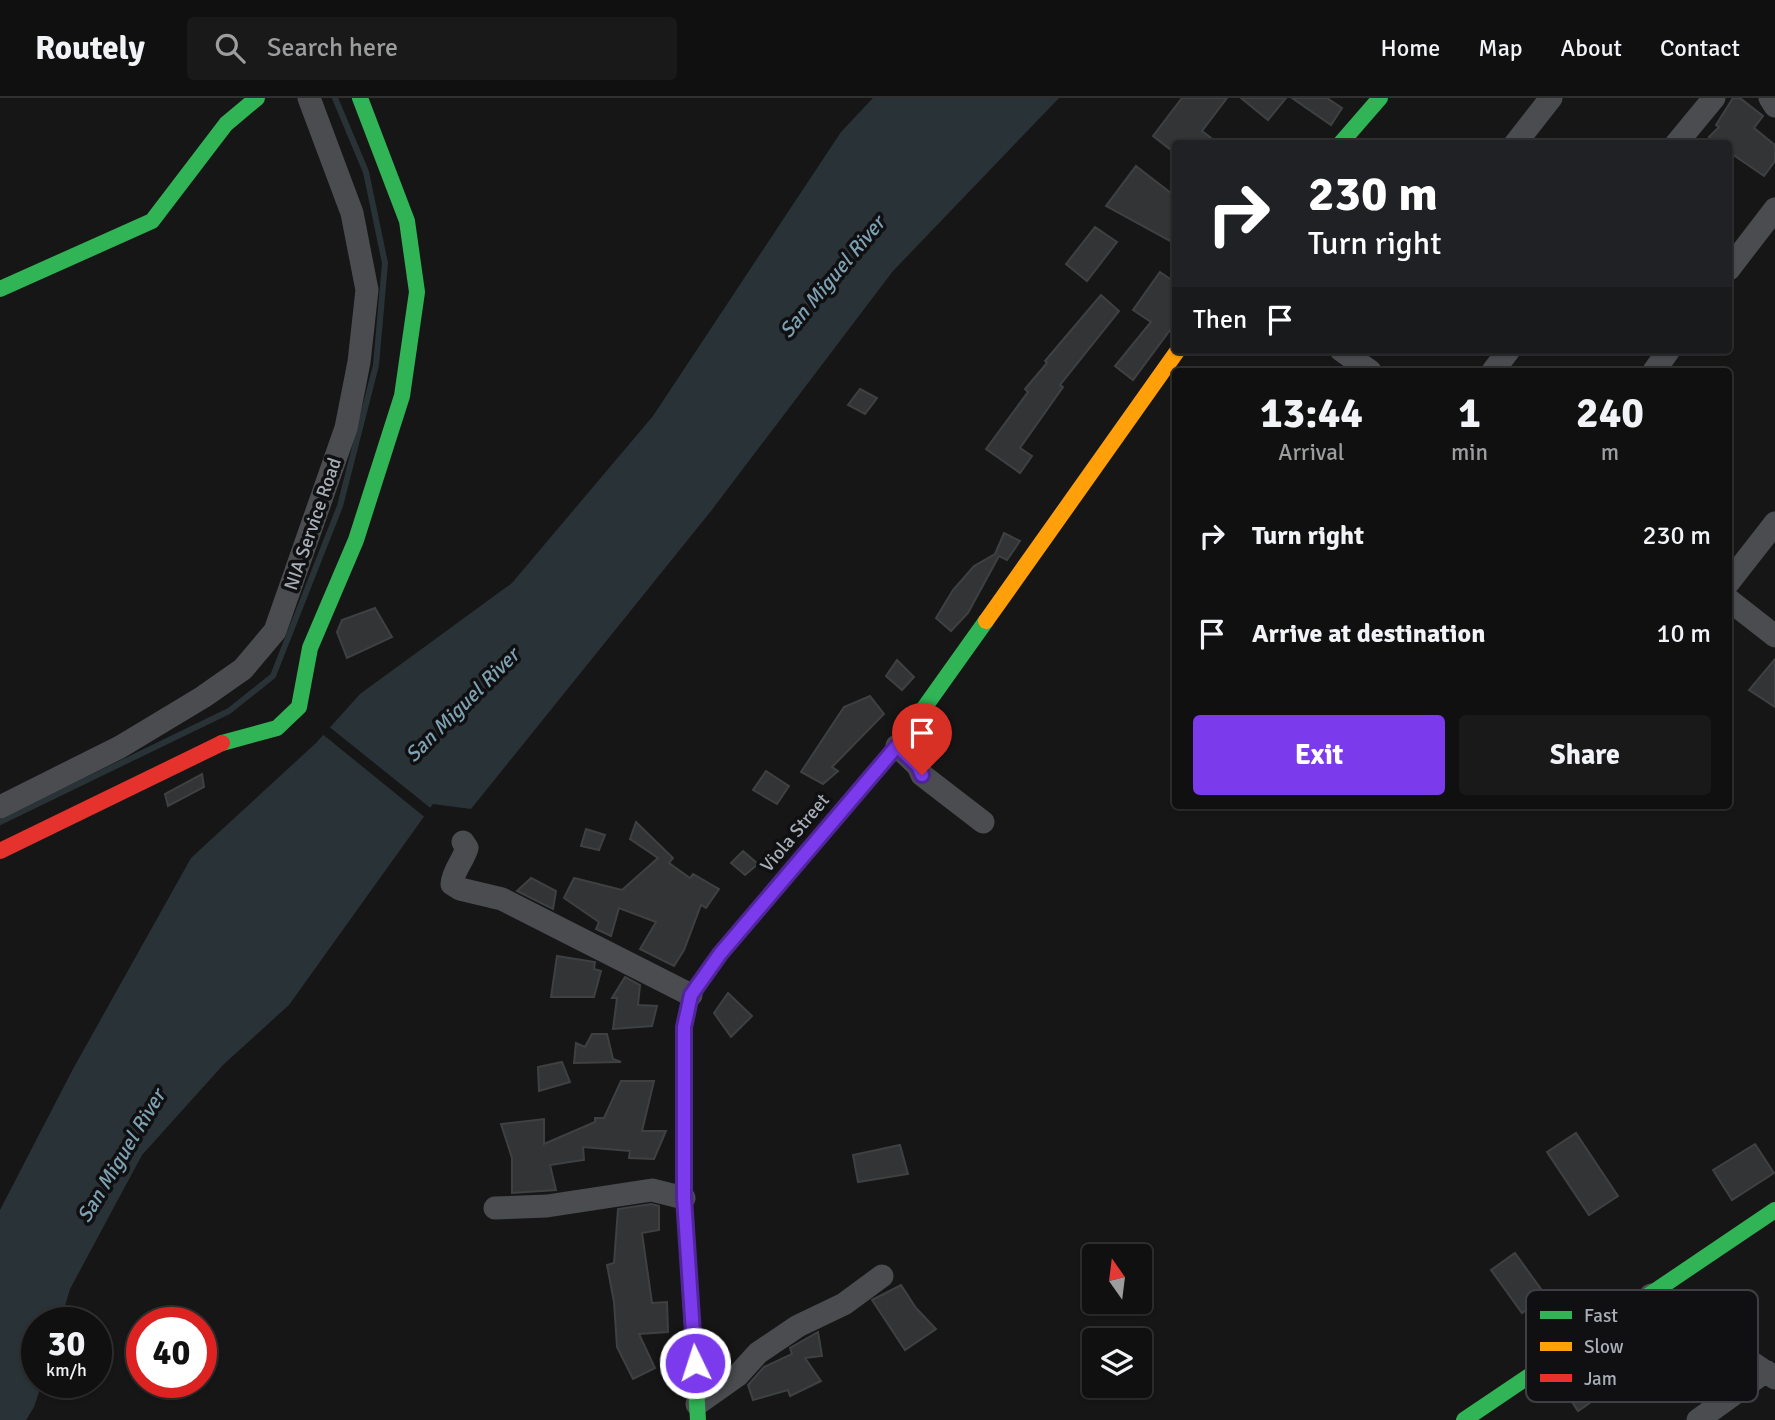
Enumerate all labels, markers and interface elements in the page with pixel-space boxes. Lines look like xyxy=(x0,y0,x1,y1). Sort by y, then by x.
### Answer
search box xyxy=(187,17,677,80)
text: Routely xyxy=(35,28,145,69)
icon: search xyxy=(211,29,249,67)
text: Search here xyxy=(267,32,398,64)
text: Home xyxy=(1380,33,1440,63)
text: Map xyxy=(1478,33,1523,63)
text: About xyxy=(1561,33,1622,63)
text: Contact xyxy=(1660,33,1740,63)
text: 230 m xyxy=(1308,164,1438,224)
icon: right xyxy=(1193,168,1284,259)
water label: San Miguel River xyxy=(774,209,892,343)
text: Turn right xyxy=(1308,224,1441,263)
icon: arrive xyxy=(1261,301,1299,339)
text: Then xyxy=(1193,304,1247,336)
text: 13:44 xyxy=(1260,388,1363,439)
text: 1 xyxy=(1458,388,1481,439)
text: 240 xyxy=(1576,388,1644,439)
text: Arrival xyxy=(1278,438,1345,467)
text: min xyxy=(1451,438,1488,467)
text: m xyxy=(1601,438,1619,467)
street label: NIA Service Road xyxy=(279,455,347,593)
icon: right xyxy=(1193,517,1231,555)
text: Turn right xyxy=(1252,520,1364,552)
text: 230 m xyxy=(1642,520,1711,552)
icon: arrive xyxy=(1193,615,1231,653)
text: Arrive at destination xyxy=(1252,618,1485,650)
text: 10 m xyxy=(1656,618,1711,650)
water label: San Miguel River xyxy=(400,640,527,767)
pin xyxy=(892,703,952,775)
icon: arrive xyxy=(903,714,941,752)
button: Exit xyxy=(1193,715,1445,795)
button: Share xyxy=(1459,715,1711,795)
street label: Viola Street xyxy=(755,789,835,877)
water label: San Miguel River xyxy=(71,1082,173,1227)
north arrow xyxy=(1082,1244,1152,1314)
map controls xyxy=(1082,1244,1152,1398)
legend xyxy=(1526,1290,1758,1402)
text: Fast xyxy=(1584,1304,1618,1328)
speed limit sign: 40 xyxy=(126,1307,217,1398)
text: 30 xyxy=(48,1322,85,1365)
position arrow xyxy=(658,1326,732,1400)
button: layers xyxy=(1082,1328,1152,1398)
text: Slow xyxy=(1584,1335,1624,1359)
text: km/h xyxy=(46,1359,87,1381)
text: Jam xyxy=(1584,1367,1617,1391)

